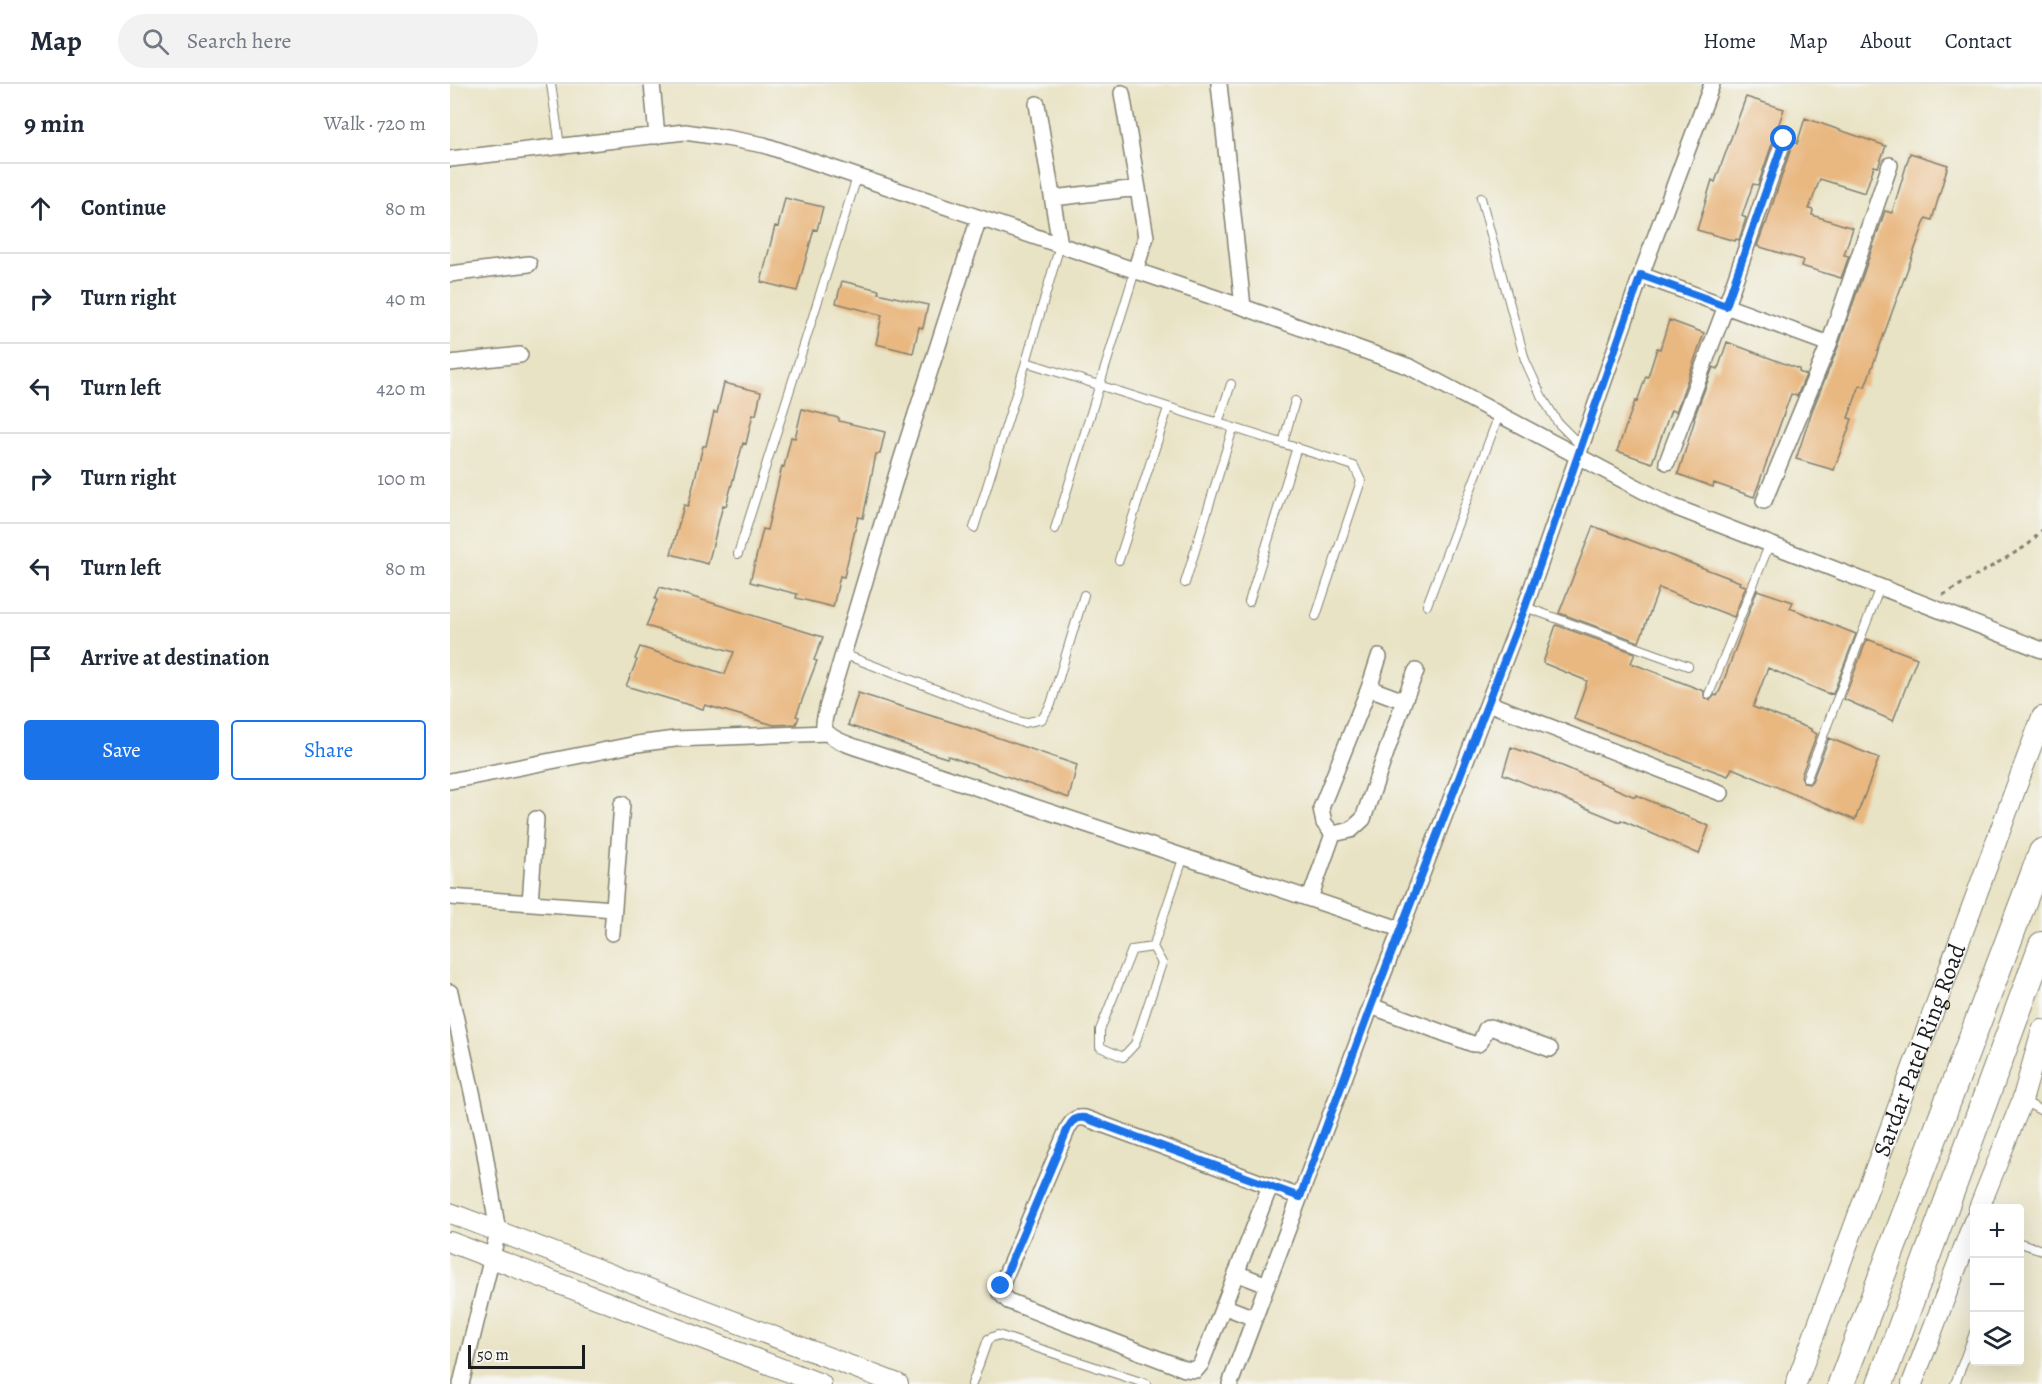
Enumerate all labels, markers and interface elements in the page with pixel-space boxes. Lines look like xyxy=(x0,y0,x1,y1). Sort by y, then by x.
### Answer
search box xyxy=(118,14,538,68)
text: Map xyxy=(30,22,82,60)
icon: search xyxy=(139,25,172,58)
text: Search here xyxy=(187,26,291,56)
text: Home xyxy=(1703,27,1756,55)
text: Map xyxy=(1789,27,1827,55)
text: About xyxy=(1860,27,1912,55)
text: Contact xyxy=(1945,27,2012,55)
text: 9 min xyxy=(24,106,85,141)
text: Walk · 720 m xyxy=(324,110,426,137)
route start xyxy=(1770,125,1796,151)
icon: ahead xyxy=(24,192,57,225)
text: Continue xyxy=(81,193,166,223)
text: 80 m xyxy=(385,195,426,222)
icon: right xyxy=(24,282,57,315)
text: Turn right xyxy=(81,283,177,313)
text: 40 m xyxy=(386,285,426,312)
icon: left xyxy=(24,372,57,405)
text: Turn left xyxy=(81,373,161,403)
text: 420 m xyxy=(376,375,426,402)
icon: right xyxy=(24,462,57,495)
text: Turn right xyxy=(81,463,177,493)
text: 100 m xyxy=(377,465,426,492)
icon: left xyxy=(24,552,57,585)
text: Turn left xyxy=(81,553,161,583)
text: 80 m xyxy=(385,555,426,582)
icon: arrive xyxy=(24,642,57,675)
text: Arrive at destination xyxy=(81,643,270,673)
button: Save xyxy=(24,720,219,780)
button: Share xyxy=(231,720,426,780)
street label: Sardar Patel Ring Road xyxy=(1865,939,1973,1161)
map controls xyxy=(1970,1204,2024,1366)
button: + xyxy=(1970,1204,2024,1258)
button: − xyxy=(1970,1258,2024,1312)
route end xyxy=(987,1272,1013,1298)
button: layers xyxy=(1970,1312,2024,1366)
scale bar xyxy=(468,1342,585,1370)
text: 50 m xyxy=(477,1344,509,1366)

